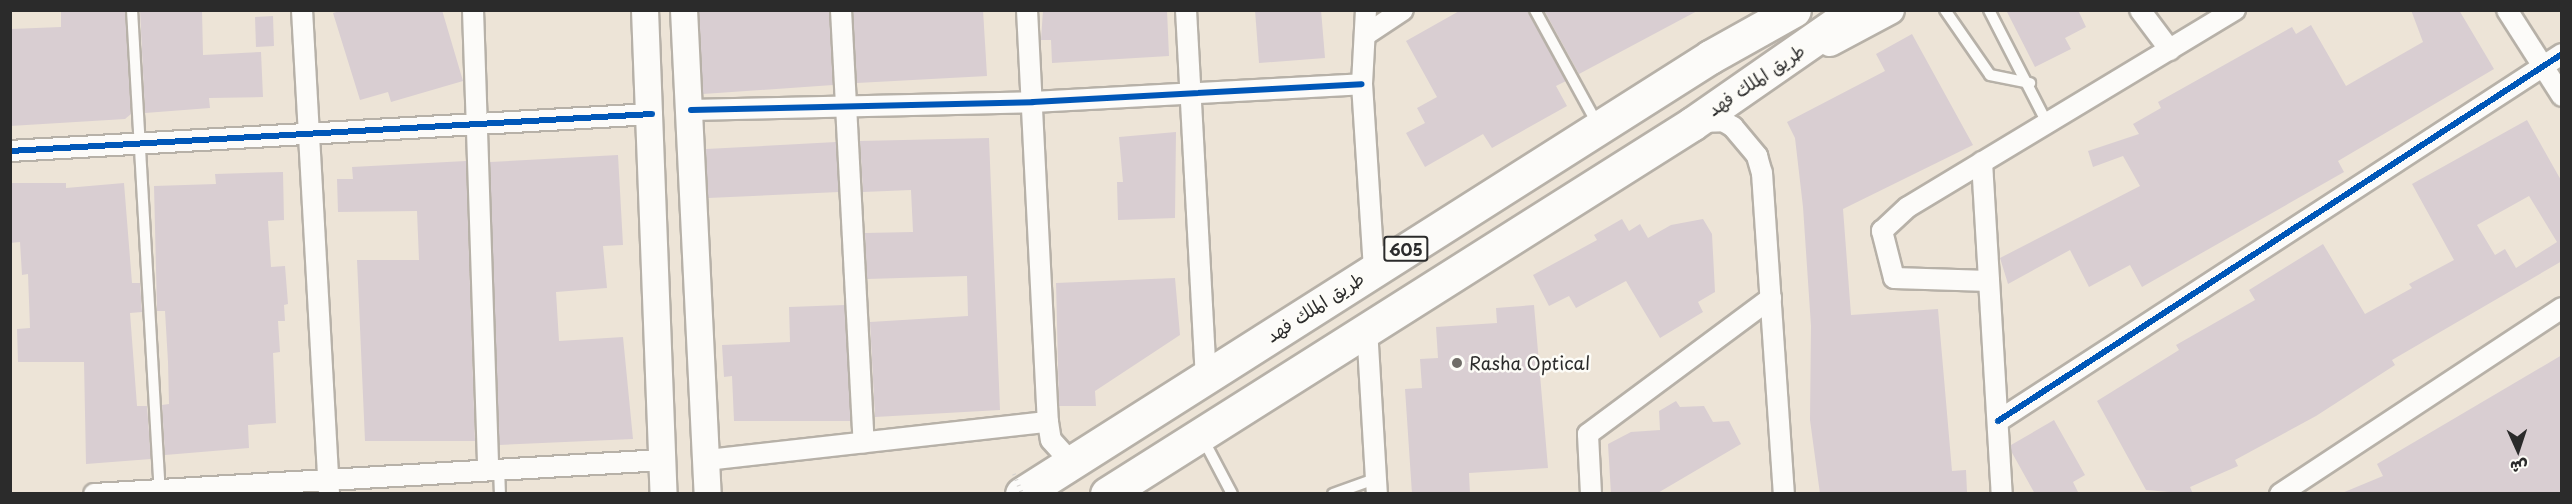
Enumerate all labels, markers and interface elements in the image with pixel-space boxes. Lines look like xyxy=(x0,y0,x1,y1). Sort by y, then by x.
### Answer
street label: طريق الملك فهد xyxy=(1703,40,1809,120)
road number: 605 xyxy=(1382,236,1430,262)
street label: طريق الملك فهد xyxy=(1262,267,1368,347)
place label: Rasha Optical xyxy=(1469,352,1591,374)
marker: Rasha Optical xyxy=(1450,356,1464,370)
north arrow xyxy=(2488,420,2548,480)
text: ش xyxy=(2510,456,2528,480)

